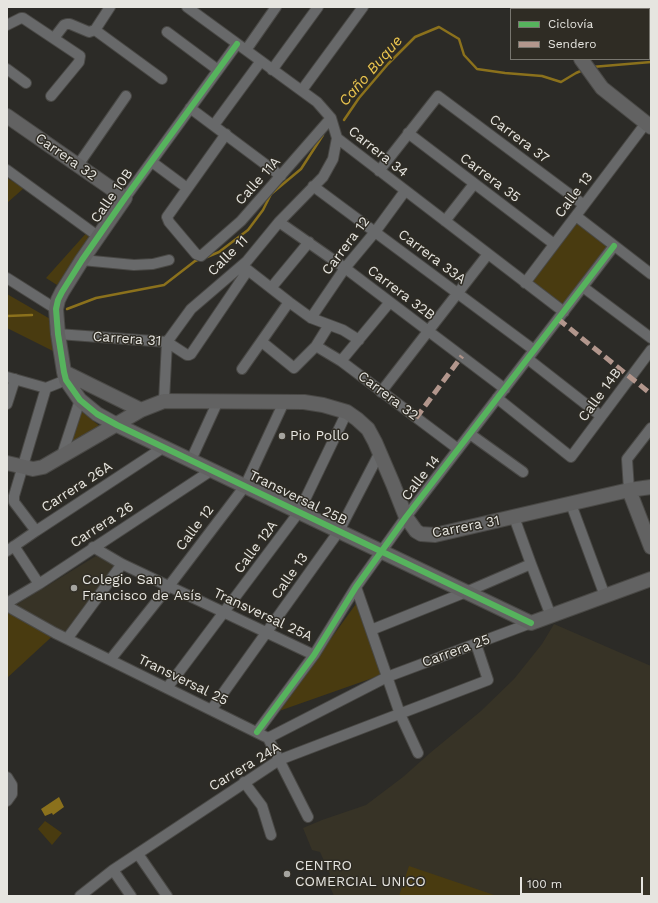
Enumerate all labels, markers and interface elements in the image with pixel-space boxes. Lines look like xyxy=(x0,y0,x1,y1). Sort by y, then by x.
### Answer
legend xyxy=(510,8,650,60)
text: Ciclovía xyxy=(548,17,593,31)
water label: Caño Buque xyxy=(335,32,407,110)
text: Sendero xyxy=(548,37,596,51)
street label: Carrera 37 xyxy=(486,111,552,167)
street label: Carrera 34 xyxy=(345,123,411,181)
street label: Carrera 32 xyxy=(32,130,100,184)
street label: Carrera 35 xyxy=(456,150,524,206)
street label: Calle 11A xyxy=(232,153,284,209)
street label: Calle 10B xyxy=(87,166,137,226)
street label: Calle 13 xyxy=(551,169,597,221)
street label: Carrera 12 xyxy=(319,214,373,278)
street label: Carrera 33A xyxy=(395,226,469,288)
street label: Calle 11 xyxy=(204,232,252,280)
street label: Carrera 32B xyxy=(364,262,438,324)
street label: Carrera 31 xyxy=(92,328,162,350)
street label: Calle 14B xyxy=(575,365,625,425)
street label: Carrera 32 xyxy=(354,368,422,424)
place label: Pio Pollo xyxy=(290,428,349,444)
marker: Pio Pollo xyxy=(277,431,287,441)
street label: Calle 14 xyxy=(398,452,444,504)
street label: Carrera 26A xyxy=(38,458,116,516)
street label: Transversal 25B xyxy=(246,467,350,529)
street label: Carrera 26 xyxy=(67,498,137,552)
street label: Calle 12 xyxy=(172,502,218,554)
street label: Carrera 31 xyxy=(431,512,501,542)
street label: Calle 12A xyxy=(231,517,281,577)
street label: Calle 13 xyxy=(268,550,312,602)
place label: Colegio San Francisco de Asís xyxy=(82,572,201,604)
marker: Colegio San Francisco de Asís xyxy=(69,583,79,593)
street label: Transversal 25A xyxy=(211,585,315,645)
street label: Carrera 25 xyxy=(420,631,492,671)
street label: Transversal 25 xyxy=(135,651,231,709)
street label: Carrera 24A xyxy=(206,739,284,795)
place label: CENTRO COMERCIAL UNICO xyxy=(295,858,426,890)
marker: CENTRO COMERCIAL UNICO xyxy=(282,869,292,879)
scale bar xyxy=(522,869,645,895)
text: 100 m xyxy=(527,877,562,891)

